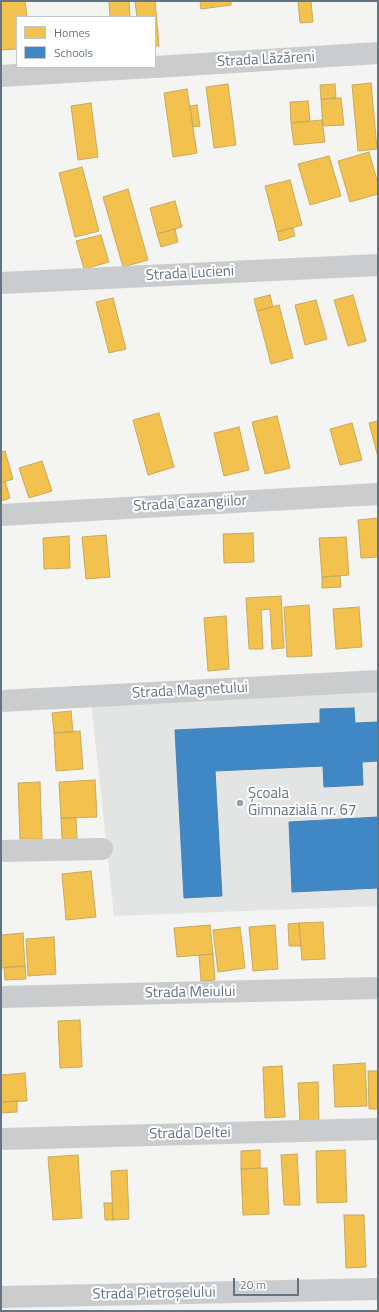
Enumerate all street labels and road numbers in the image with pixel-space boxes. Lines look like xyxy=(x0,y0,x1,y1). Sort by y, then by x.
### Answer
street label: Strada Lăzăreni xyxy=(217,48,315,72)
street label: Strada Lucieni xyxy=(145,263,235,285)
street label: Strada Cazangiilor xyxy=(133,492,247,516)
street label: Strada Magnetului xyxy=(132,679,248,703)
street label: Strada Meiului xyxy=(144,983,236,1003)
street label: Strada Deltei xyxy=(149,1124,231,1144)
street label: Strada Pietroșelului xyxy=(92,1284,216,1304)

